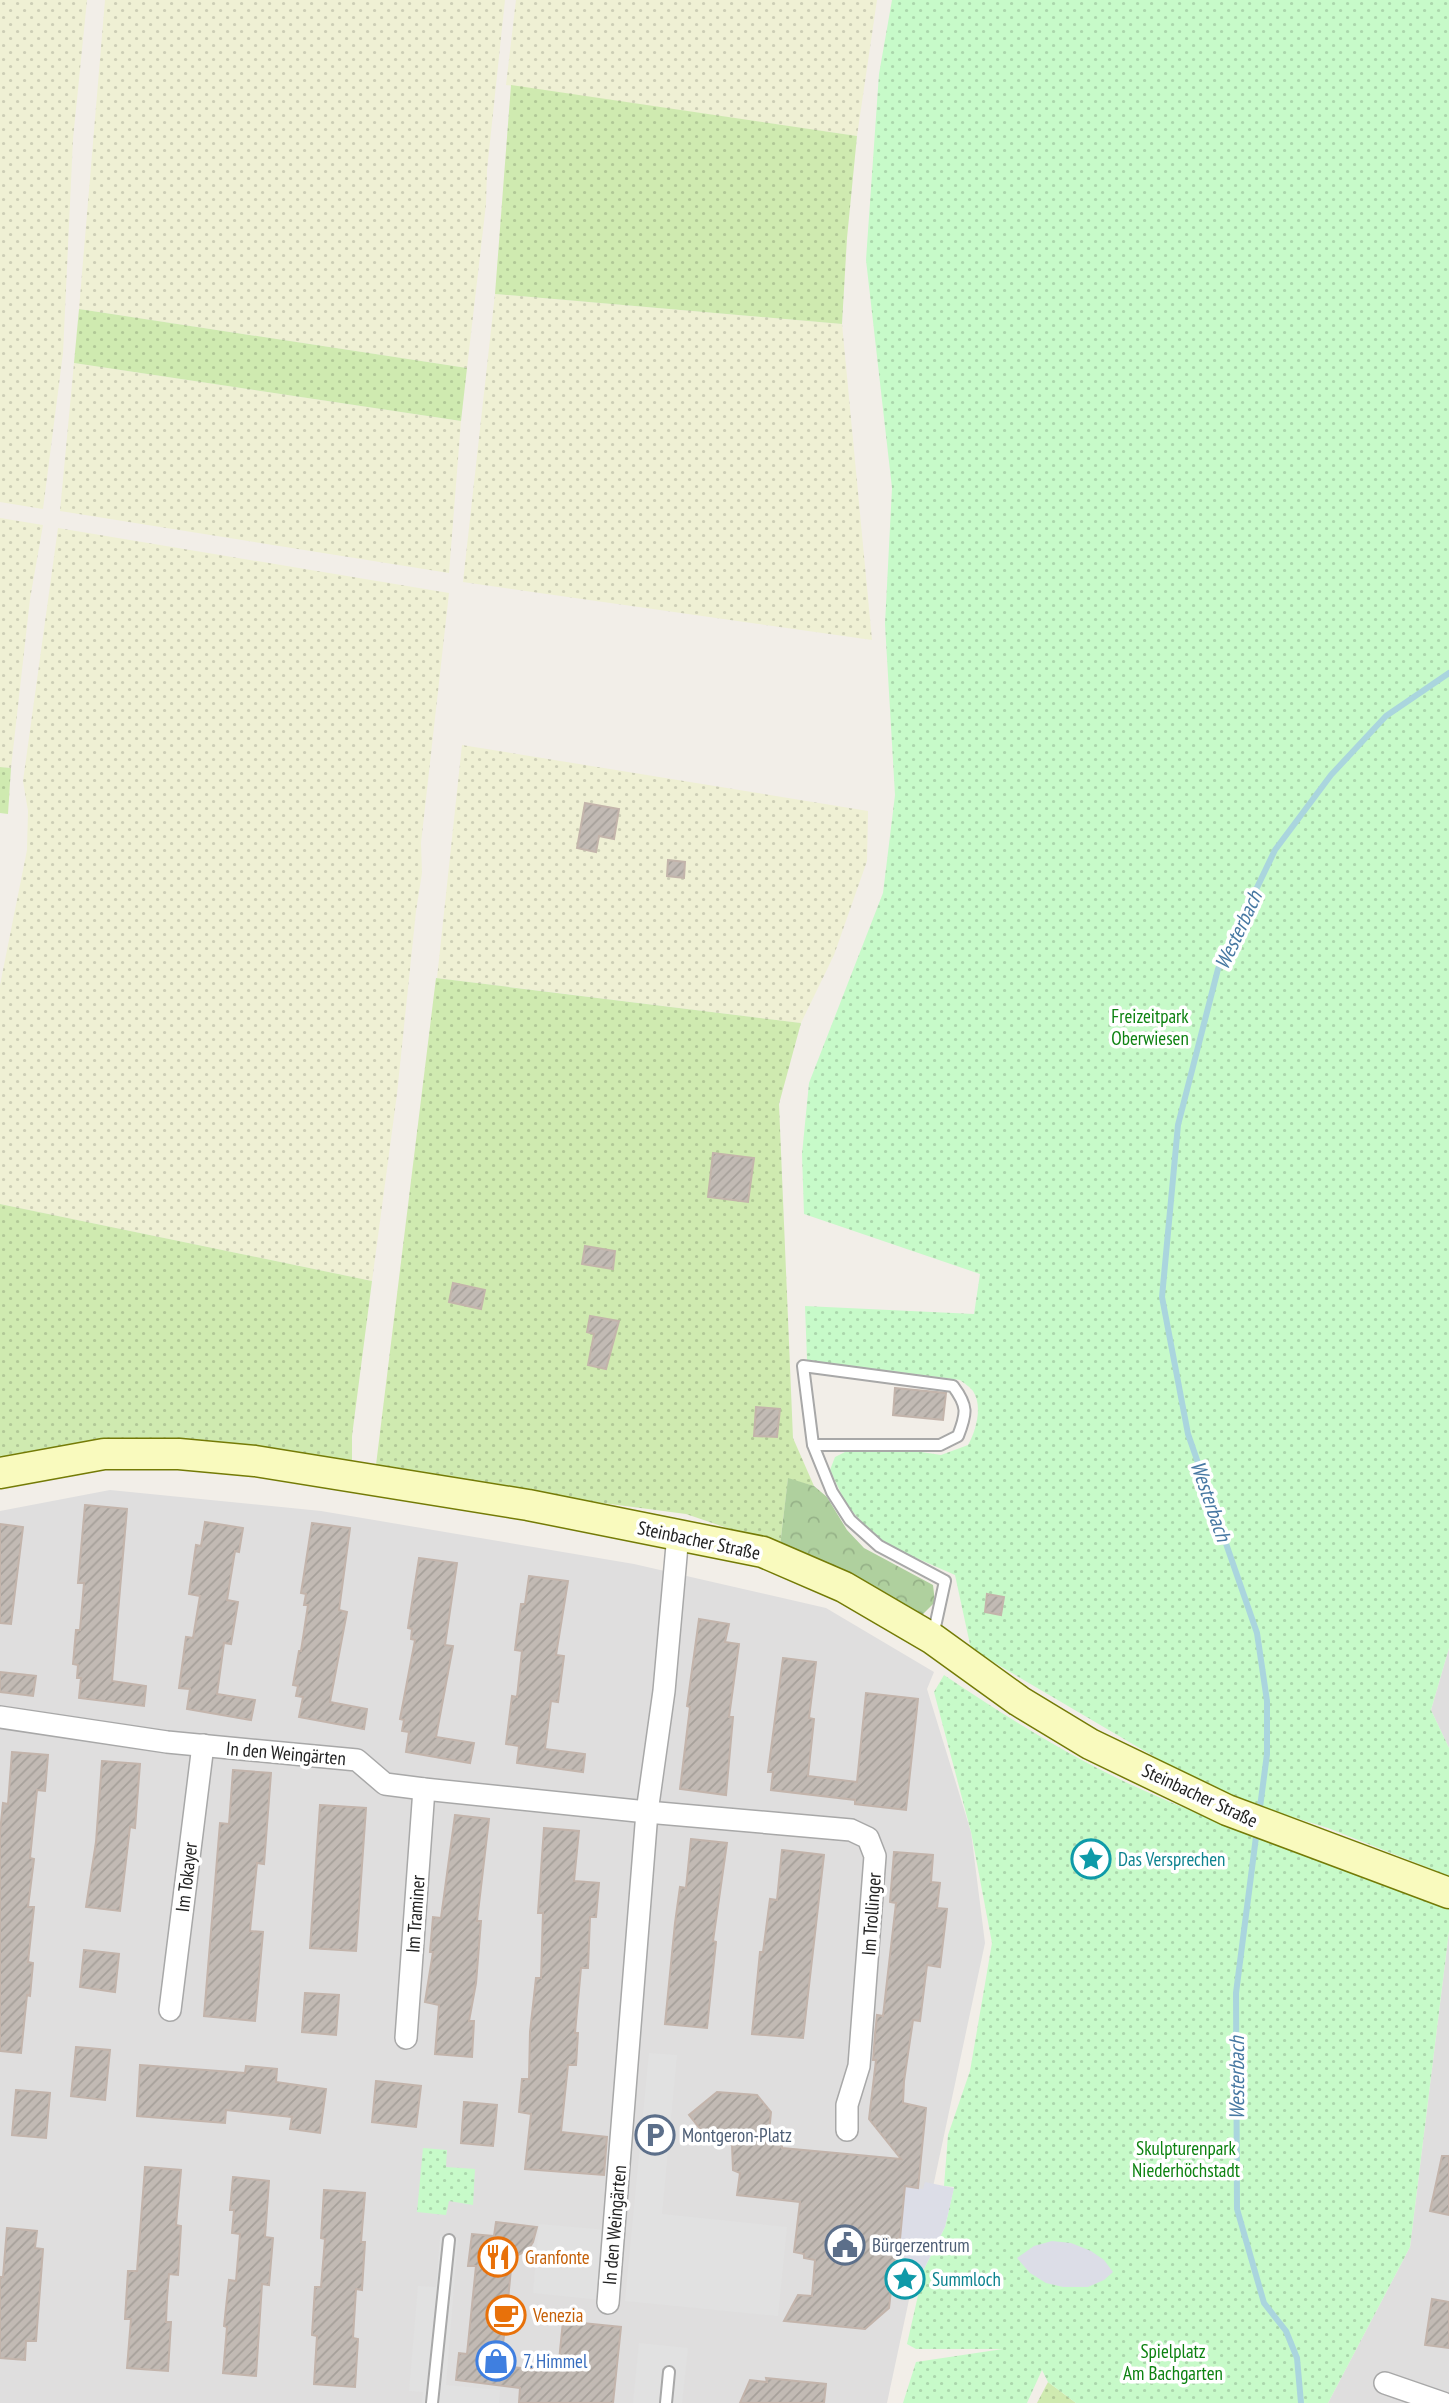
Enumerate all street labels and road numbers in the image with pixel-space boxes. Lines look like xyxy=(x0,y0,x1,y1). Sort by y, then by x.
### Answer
street label: Steinbacher Straße xyxy=(635,1515,763,1565)
street label: In den Weingärten xyxy=(225,1736,347,1770)
street label: Steinbacher Straße xyxy=(1138,1758,1262,1832)
street label: Im Tokayer xyxy=(170,1840,202,1913)
street label: Im Trollinger xyxy=(856,1871,886,1956)
street label: Im Traminer xyxy=(400,1874,430,1954)
street label: In den Weingärten xyxy=(597,2164,631,2286)

